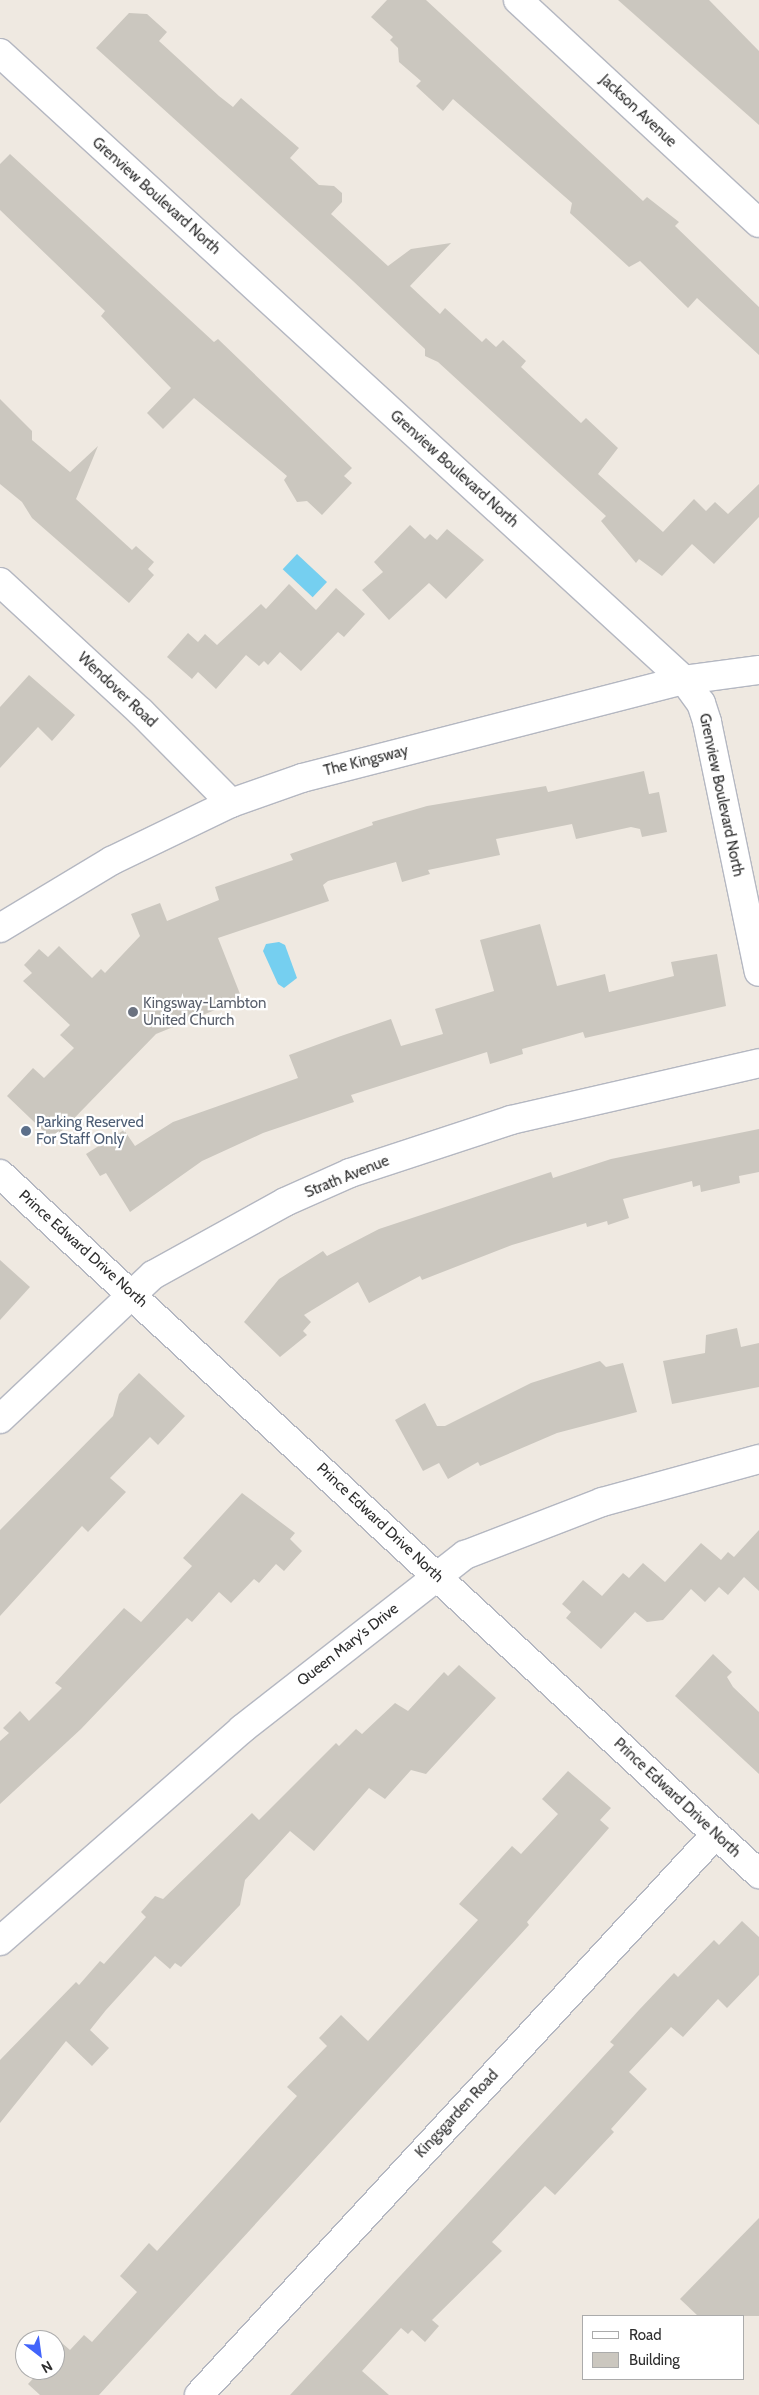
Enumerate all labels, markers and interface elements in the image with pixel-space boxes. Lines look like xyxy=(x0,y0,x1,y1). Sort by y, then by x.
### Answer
street label: Jackson Avenue xyxy=(596,71,680,151)
street label: Grenview Boulevard North xyxy=(88,134,224,258)
street label: Grenview Boulevard North xyxy=(386,407,522,531)
street label: Wendover Road xyxy=(74,649,160,731)
street label: Grenview Boulevard North xyxy=(695,712,747,878)
street label: The Kingsway xyxy=(322,742,410,780)
place label: Kingsway-Lambton United Church xyxy=(143,994,266,1029)
marker: Kingsway-Lambton United Church xyxy=(127,1006,139,1018)
place label: Parking Reserved For Staff Only xyxy=(36,1113,144,1148)
marker: Parking Reserved For Staff Only xyxy=(20,1125,32,1137)
street label: Strath Avenue xyxy=(302,1152,392,1202)
street label: Prince Edward Drive North xyxy=(15,1187,151,1311)
street label: Prince Edward Drive North xyxy=(313,1460,447,1586)
street label: Queen Mary's Drive xyxy=(294,1600,402,1690)
street label: Prince Edward Drive North xyxy=(610,1735,744,1861)
street label: Kingsgarden Road xyxy=(412,2066,502,2162)
legend xyxy=(582,2315,744,2380)
text: Road xyxy=(629,2326,662,2344)
north arrow xyxy=(15,2330,65,2380)
text: Building xyxy=(629,2351,680,2369)
text: N xyxy=(38,2357,56,2377)

